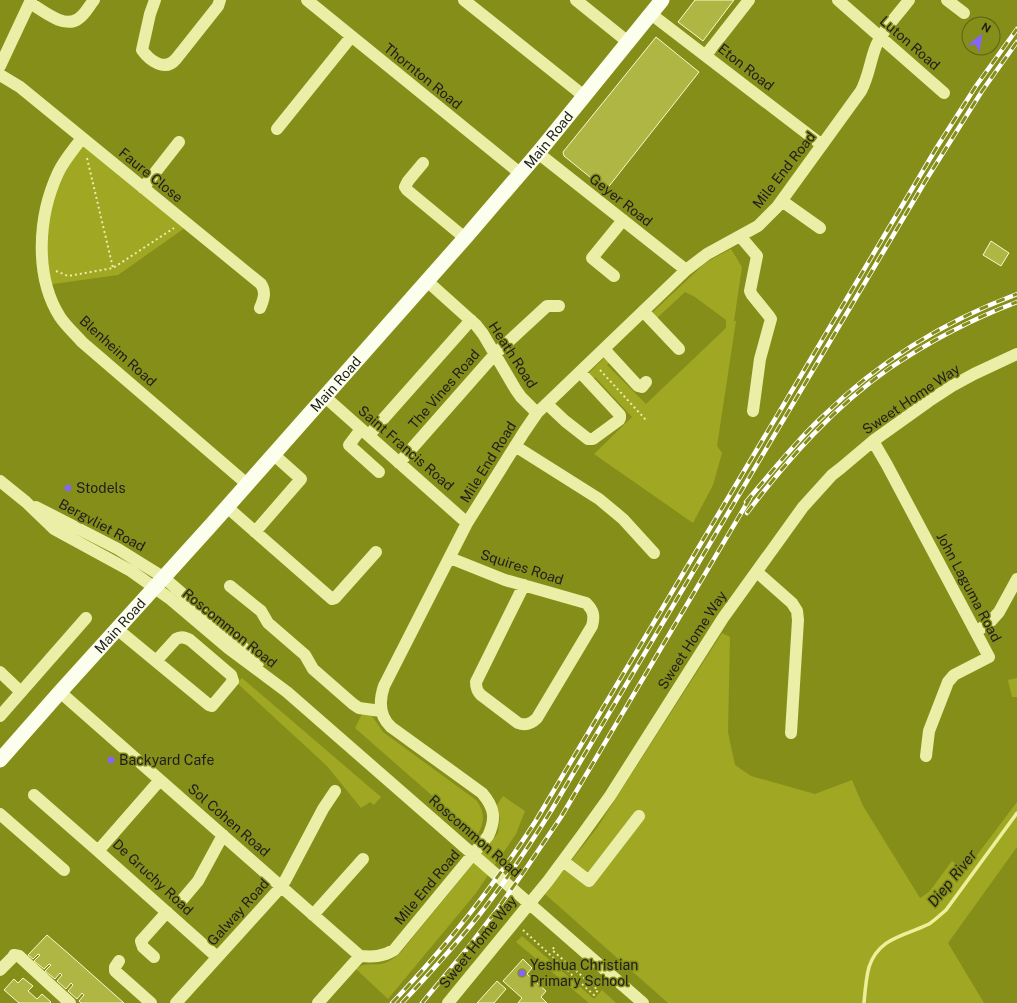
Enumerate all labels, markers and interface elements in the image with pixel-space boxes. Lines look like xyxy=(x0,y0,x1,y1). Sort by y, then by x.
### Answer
street label: Luton Road xyxy=(877,13,943,73)
north arrow xyxy=(961,16,1001,56)
text: N xyxy=(979,20,993,35)
street label: Thornton Road xyxy=(381,40,465,112)
street label: Eton Road xyxy=(715,40,777,94)
street label: Main Road xyxy=(521,108,576,171)
street label: Mile End Road xyxy=(749,129,819,211)
street label: Faure Close xyxy=(116,145,186,206)
street label: Geyer Road xyxy=(586,170,656,230)
street label: Blenheim Road xyxy=(76,312,160,390)
street label: Heath Road xyxy=(486,319,540,391)
street label: The Vines Road xyxy=(405,346,483,432)
street label: Main Road xyxy=(307,353,364,415)
street label: Sweet Home Way xyxy=(859,360,963,437)
street label: Saint Francis Road xyxy=(355,402,457,494)
street label: Mile End Road xyxy=(457,419,519,505)
place label: Stodels xyxy=(76,480,126,496)
marker: Stodels xyxy=(63,483,73,493)
street label: Bergvliet Road xyxy=(56,495,148,555)
street label: John Laguma Road xyxy=(933,530,1005,644)
street label: Squires Road xyxy=(478,546,566,588)
street label: Roscommon Road xyxy=(180,585,280,671)
street label: Sweet Home Way xyxy=(654,587,730,692)
street label: Main Road xyxy=(91,595,149,656)
place label: Backyard Cafe xyxy=(119,752,214,768)
marker: Backyard Cafe xyxy=(106,755,116,765)
street label: Sol Cohen Road xyxy=(185,780,273,860)
street label: Roscommon Road xyxy=(426,792,524,880)
street label: De Gruchy Road xyxy=(109,836,197,918)
street label: Mile End Road xyxy=(391,846,463,928)
water label: Diep River xyxy=(924,846,980,910)
street label: Galway Road xyxy=(204,875,272,949)
street label: Sweet Home Way xyxy=(436,892,520,991)
place label: Yeshua Christian Primary School xyxy=(530,957,638,989)
marker: Yeshua Christian Primary School xyxy=(517,968,527,978)

